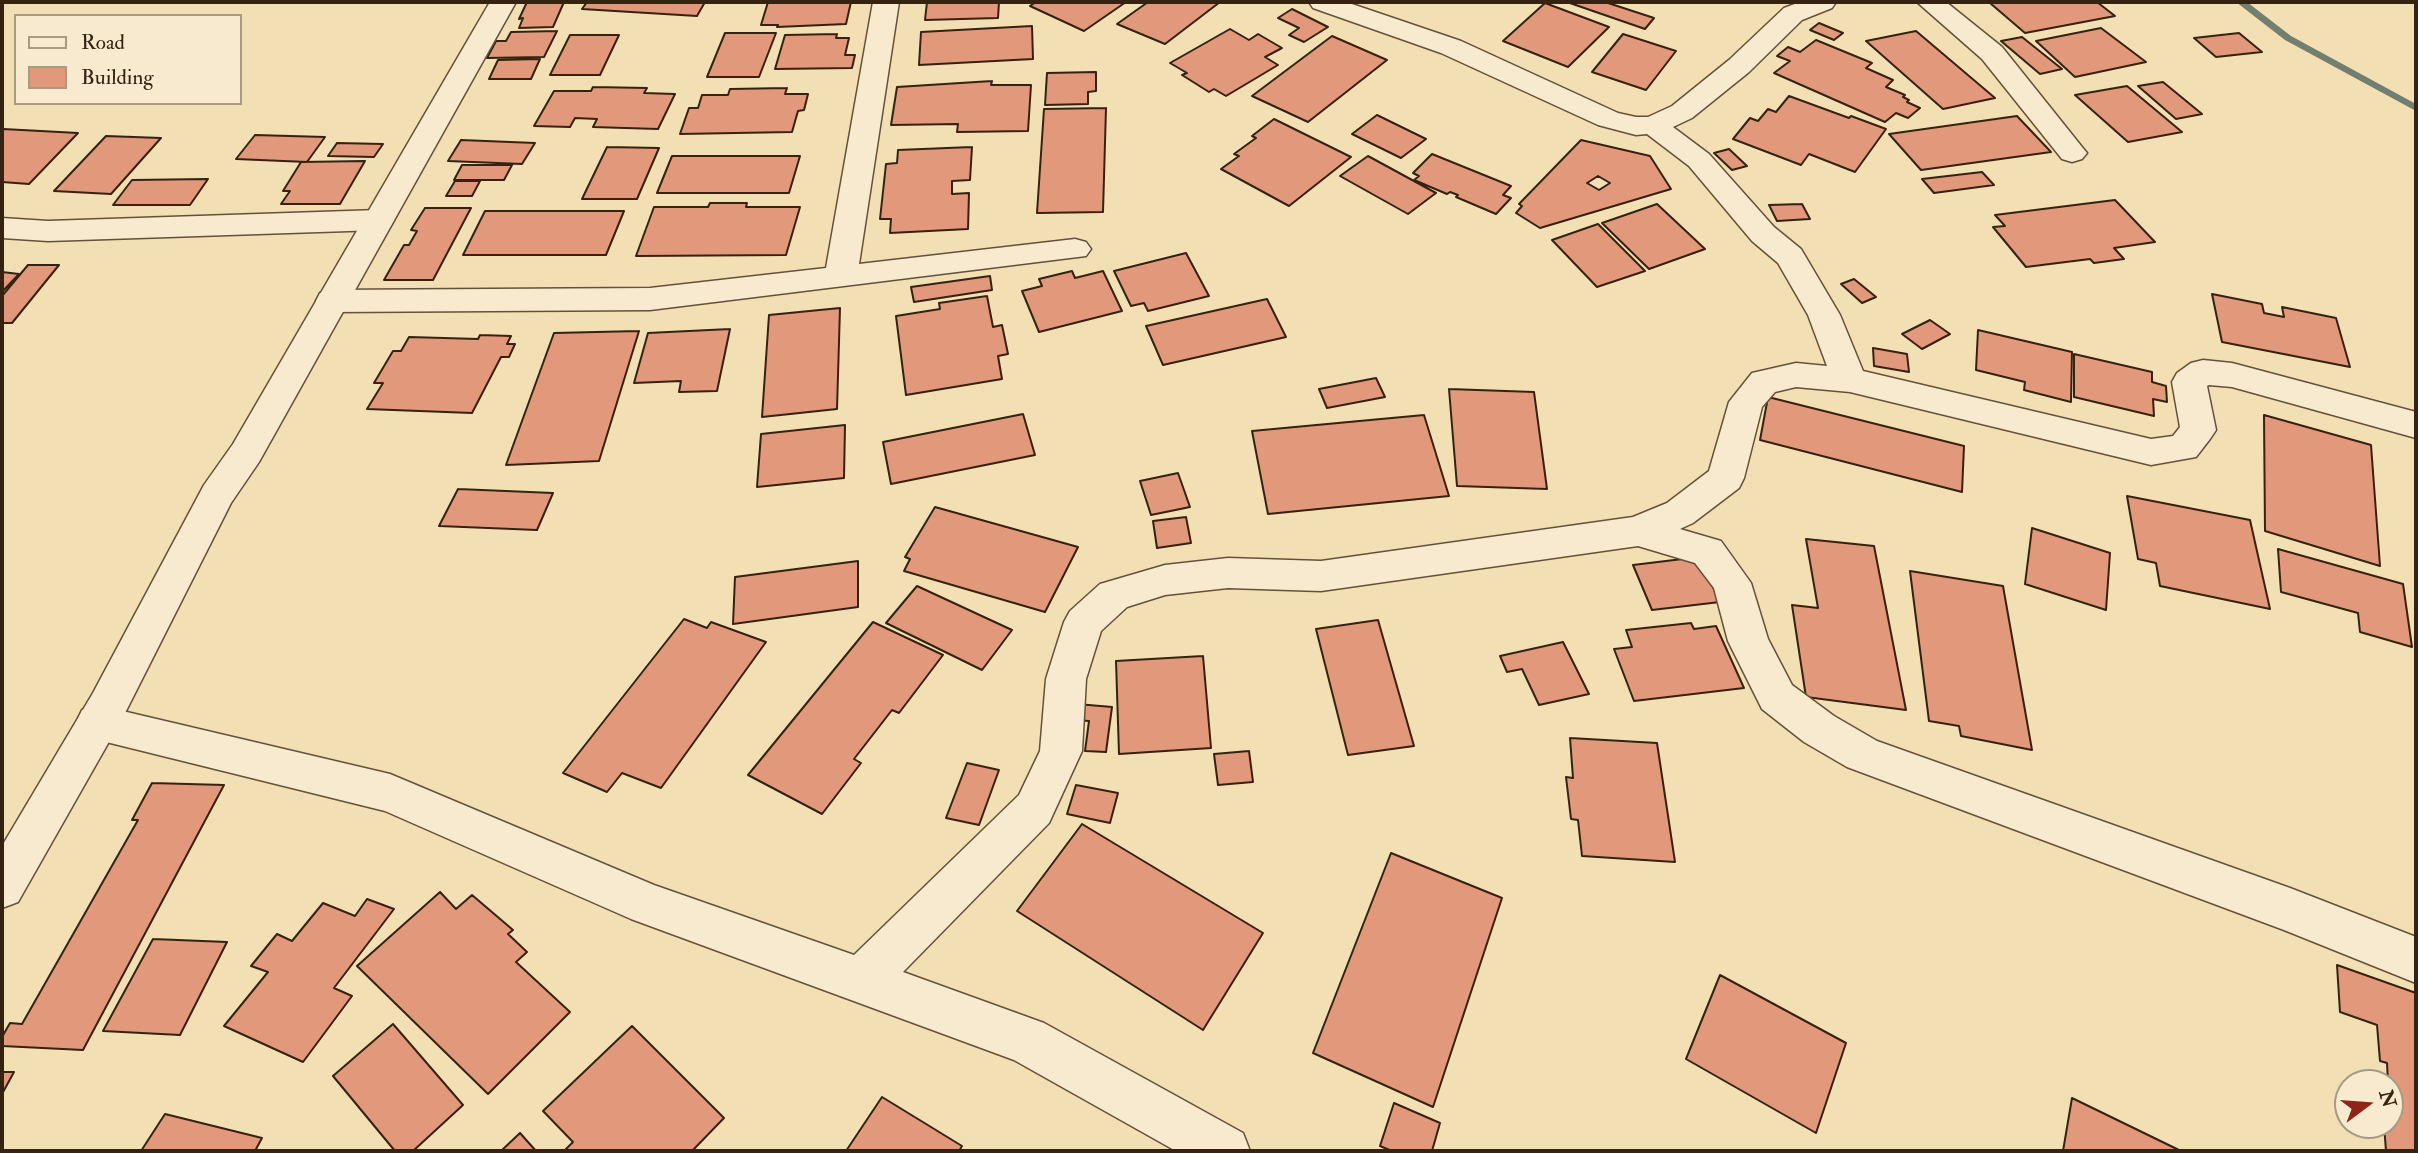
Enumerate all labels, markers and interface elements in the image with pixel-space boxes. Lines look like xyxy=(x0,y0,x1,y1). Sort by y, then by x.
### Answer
legend xyxy=(14,14,242,105)
text: Road xyxy=(81,29,125,56)
text: Building xyxy=(81,64,154,91)
north arrow xyxy=(2334,1069,2404,1139)
text: N xyxy=(2373,1087,2401,1110)

